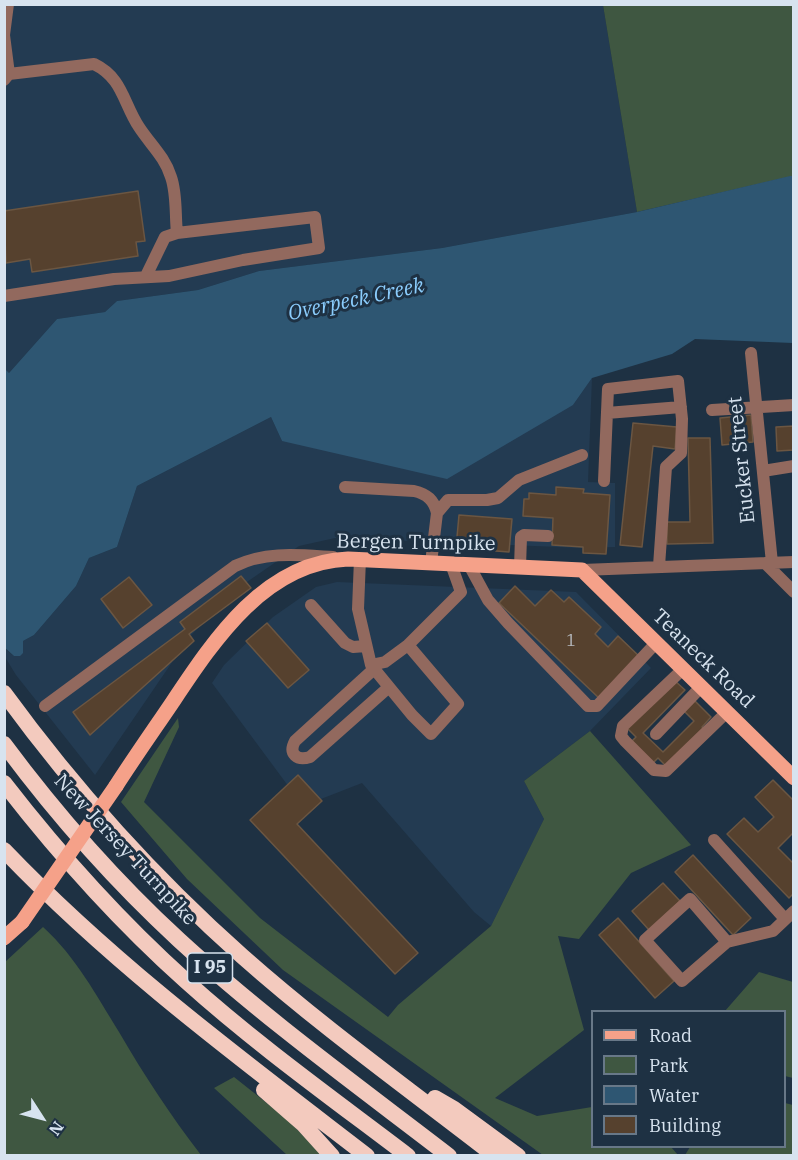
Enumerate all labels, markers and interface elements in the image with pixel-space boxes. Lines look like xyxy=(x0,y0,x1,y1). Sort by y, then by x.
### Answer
water label: Overpeck Creek xyxy=(286,273,426,327)
street label: Eucker Street xyxy=(723,395,761,525)
street label: Bergen Turnpike xyxy=(336,530,496,556)
street label: Teaneck Road xyxy=(647,605,759,713)
house number: 1 xyxy=(566,631,576,651)
street label: New Jersey Turnpike xyxy=(49,769,201,931)
road number: I 95 xyxy=(188,953,232,983)
legend xyxy=(591,1010,786,1148)
text: Road xyxy=(649,1024,692,1047)
text: Park xyxy=(649,1054,688,1077)
text: Water xyxy=(649,1084,699,1107)
north arrow xyxy=(12,1088,72,1148)
text: Building xyxy=(649,1114,721,1137)
text: N xyxy=(45,1118,68,1140)

